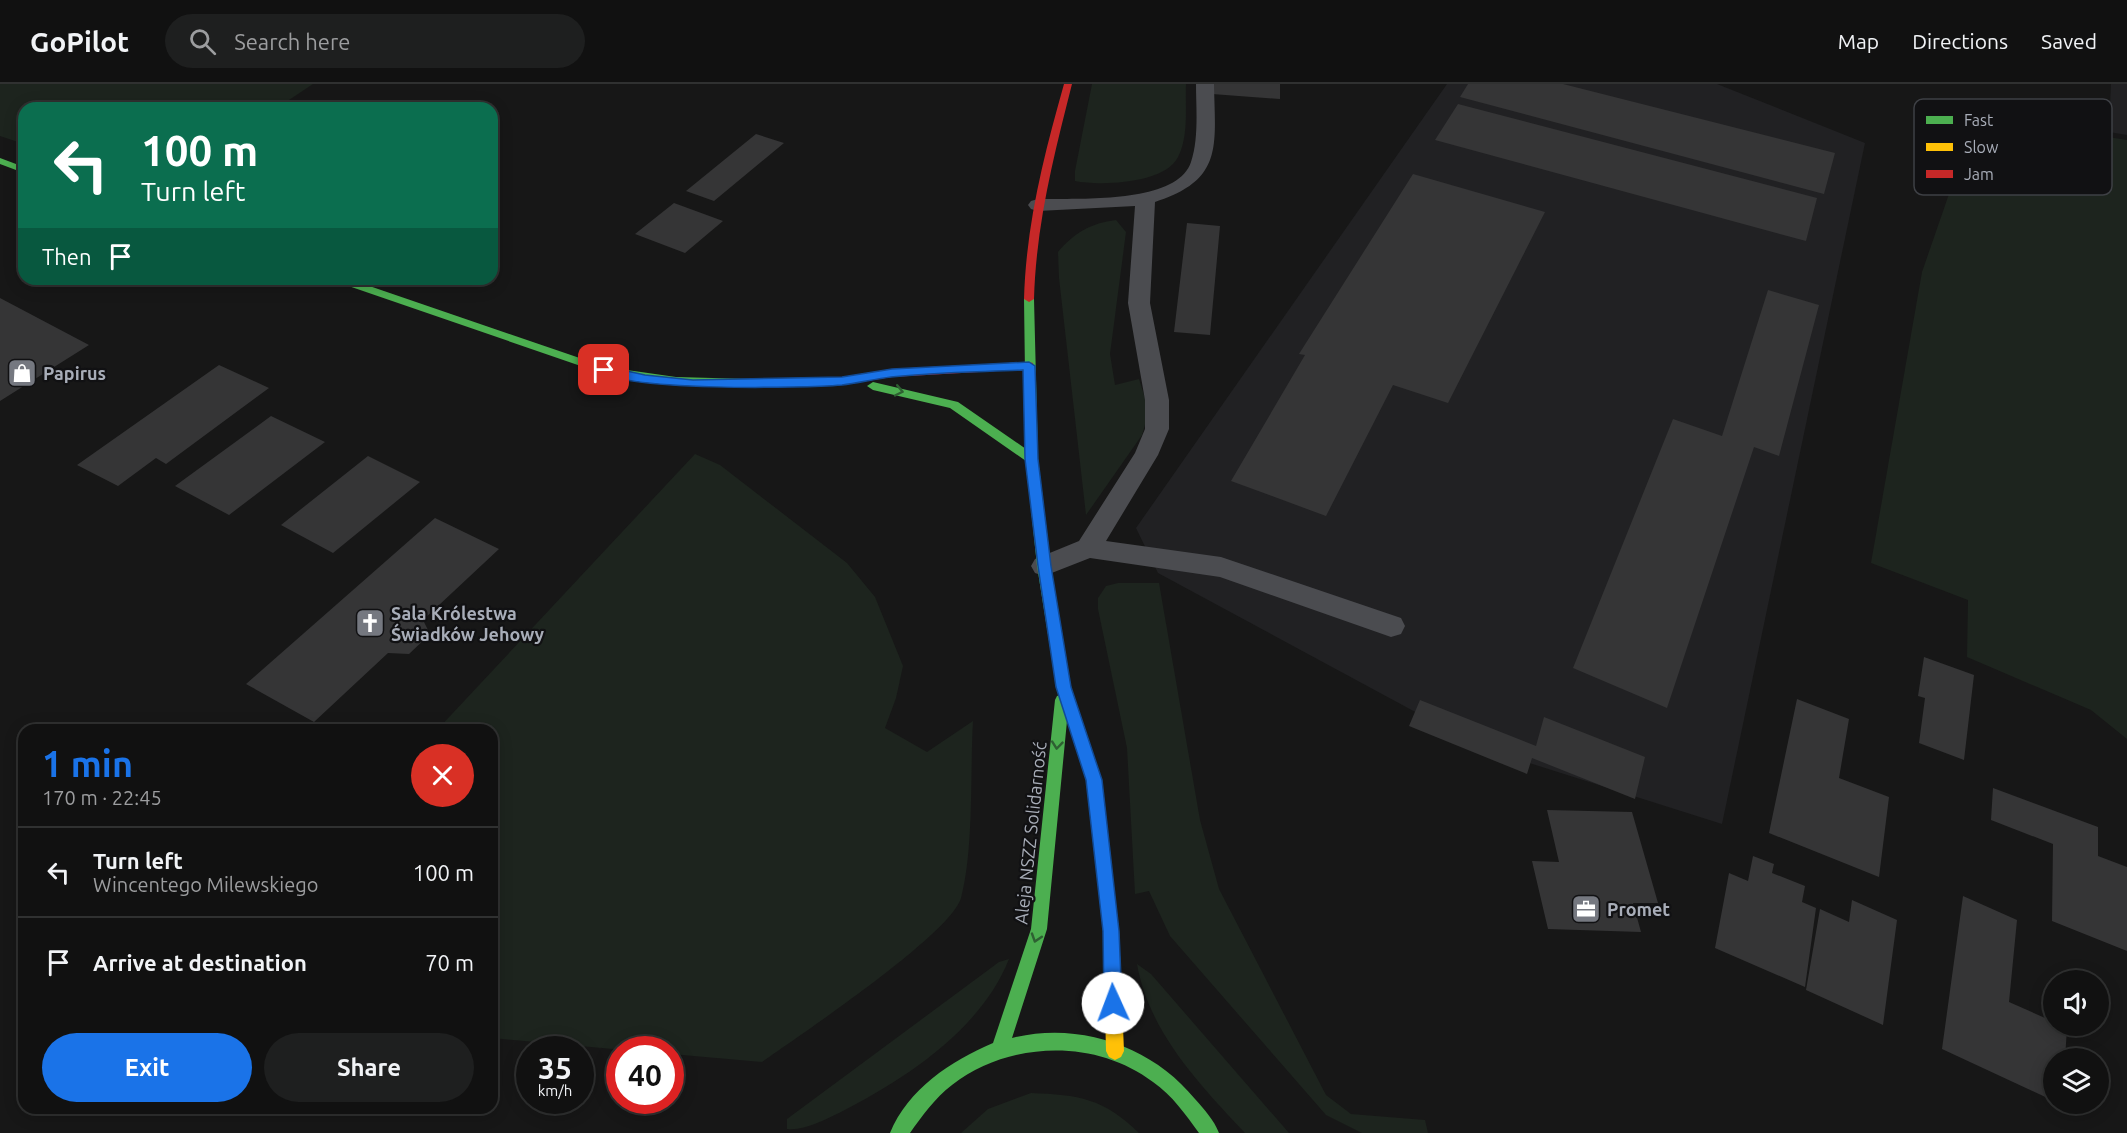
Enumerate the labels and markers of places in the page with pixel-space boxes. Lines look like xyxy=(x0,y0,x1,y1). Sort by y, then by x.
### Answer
pin xyxy=(578,344,629,395)
shop icon: Papirus xyxy=(6,357,38,389)
place label: Papirus xyxy=(43,363,106,383)
place label: Sala Królestwa Świadków Jehowy xyxy=(391,603,545,644)
church icon: Sala Królestwa Świadków Jehowy xyxy=(354,607,386,639)
office icon: Promet xyxy=(1570,893,1602,925)
place label: Promet xyxy=(1607,899,1670,919)

